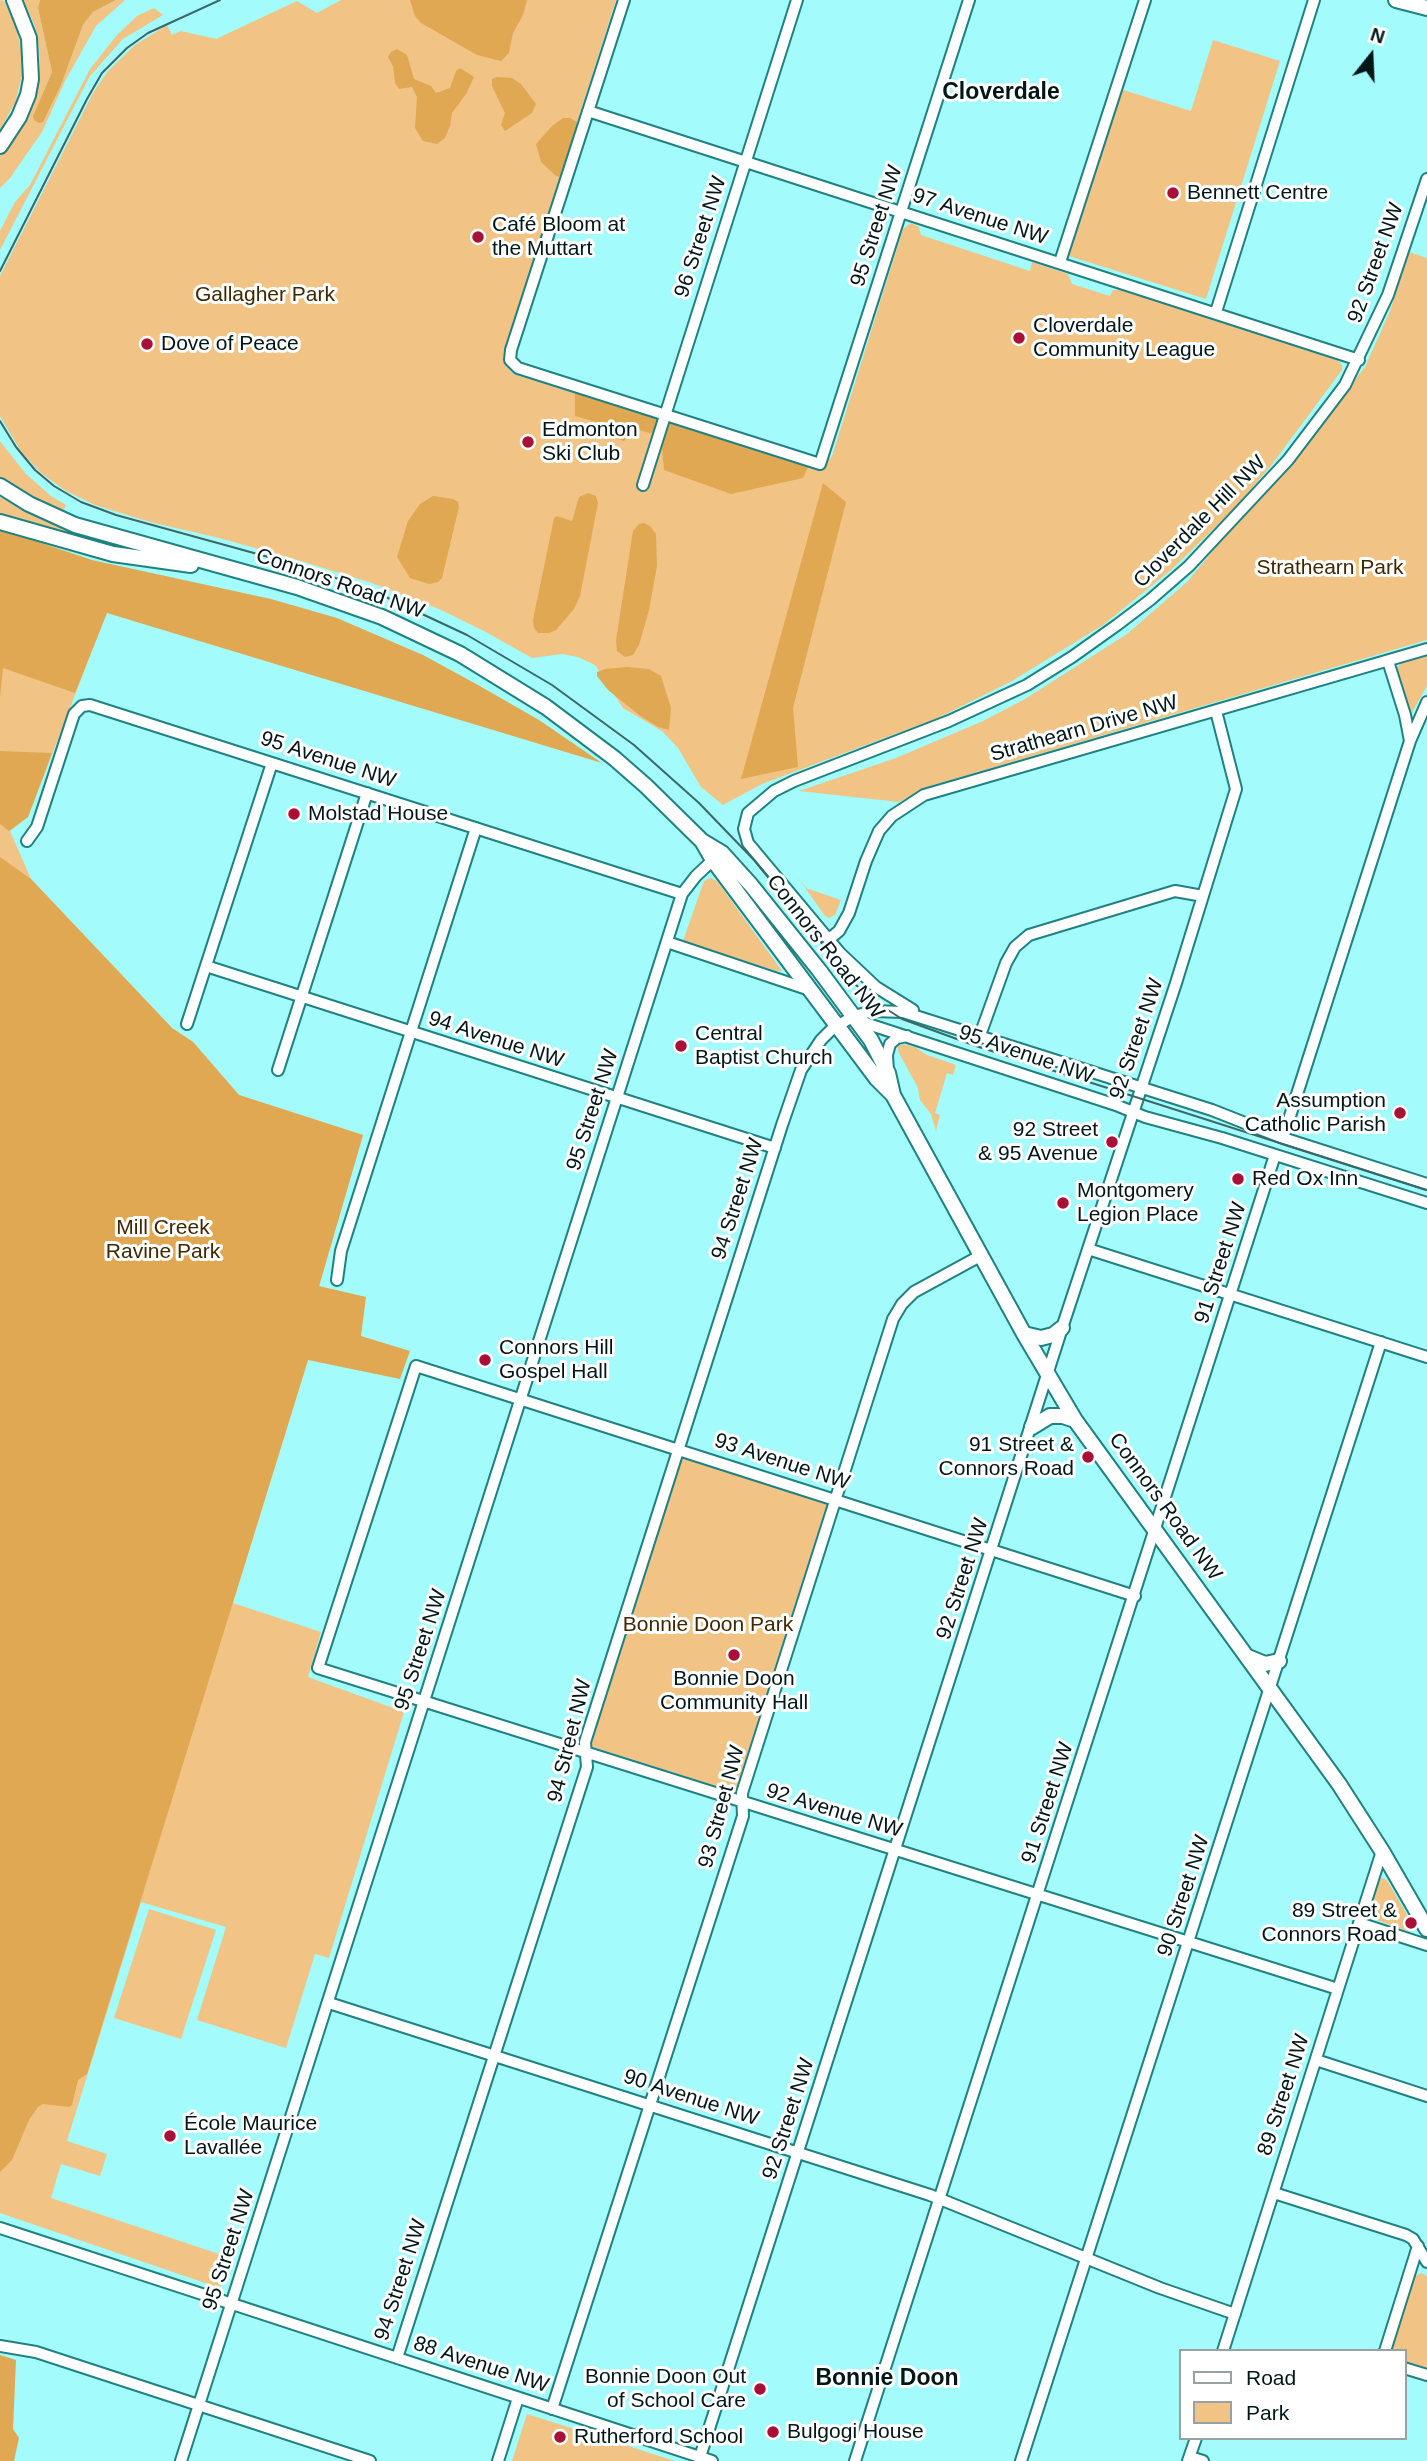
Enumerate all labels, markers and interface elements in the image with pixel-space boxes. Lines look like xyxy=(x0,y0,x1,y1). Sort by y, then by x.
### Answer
north arrow xyxy=(1336,21,1406,91)
text: N xyxy=(1368,23,1387,48)
district label: Cloverdale xyxy=(942,79,1060,107)
street label: 95 Street NW xyxy=(846,162,908,290)
street label: 96 Street NW xyxy=(670,173,732,301)
place label: Bennett Centre xyxy=(1187,180,1328,206)
street label: 97 Avenue NW xyxy=(909,183,1051,251)
marker: Bennett Centre xyxy=(1165,185,1181,201)
street label: 92 Street NW xyxy=(1343,199,1409,327)
place label: Café Bloom at the Muttart xyxy=(492,212,625,262)
marker: Café Bloom at the Muttart xyxy=(470,229,486,245)
park label: Gallagher Park xyxy=(195,282,335,308)
place label: Cloverdale Community League xyxy=(1033,313,1215,363)
marker: Cloverdale Community League xyxy=(1011,330,1027,346)
place label: Dove of Peace xyxy=(161,331,299,357)
marker: Dove of Peace xyxy=(139,336,155,352)
place label: Edmonton Ski Club xyxy=(542,417,638,467)
marker: Edmonton Ski Club xyxy=(520,434,536,450)
street label: Cloverdale Hill NW xyxy=(1129,451,1271,593)
street label: Connors Road NW xyxy=(253,543,427,625)
park label: Strathearn Park xyxy=(1256,555,1404,581)
street label: Strathearn Drive NW xyxy=(987,690,1181,768)
street label: 95 Avenue NW xyxy=(257,726,399,794)
place label: Molstad House xyxy=(308,801,448,827)
marker: Molstad House xyxy=(286,806,302,822)
street label: Connors Road NW xyxy=(761,870,889,1024)
street label: 92 Street NW xyxy=(1105,975,1169,1103)
street label: 94 Avenue NW xyxy=(425,1006,567,1074)
street label: 95 Avenue NW xyxy=(955,1020,1097,1090)
place label: Central Baptist Church xyxy=(695,1021,833,1071)
marker: Central Baptist Church xyxy=(673,1038,689,1054)
street label: 95 Street NW xyxy=(562,1046,624,1174)
place label: Assumption Catholic Parish xyxy=(1245,1088,1386,1138)
marker: Assumption Catholic Parish xyxy=(1392,1105,1408,1121)
place label: 92 Street & 95 Avenue xyxy=(978,1117,1098,1167)
marker: 92 Street & 95 Avenue xyxy=(1104,1134,1120,1150)
street label: 94 Street NW xyxy=(707,1135,769,1263)
place label: Red Ox Inn xyxy=(1252,1166,1358,1192)
marker: Red Ox Inn xyxy=(1230,1171,1246,1187)
place label: Montgomery Legion Place xyxy=(1077,1178,1198,1228)
marker: Montgomery Legion Place xyxy=(1055,1195,1071,1211)
street label: 91 Street NW xyxy=(1190,1199,1252,1327)
park label: Mill Creek Ravine Park xyxy=(106,1215,220,1265)
place label: Connors Hill Gospel Hall xyxy=(499,1335,613,1385)
marker: Connors Hill Gospel Hall xyxy=(477,1352,493,1368)
street label: 93 Avenue NW xyxy=(711,1428,853,1496)
street label: Connors Road NW xyxy=(1103,1428,1227,1586)
place label: 91 Street & Connors Road xyxy=(939,1432,1074,1482)
marker: 91 Street & Connors Road xyxy=(1080,1449,1096,1465)
street label: 92 Street NW xyxy=(932,1515,994,1643)
street label: 95 Street NW xyxy=(390,1586,452,1714)
park label: Bonnie Doon Park xyxy=(623,1612,793,1638)
marker: Bonnie Doon Community Hall xyxy=(726,1647,742,1663)
place label: Bonnie Doon Community Hall xyxy=(660,1666,808,1716)
street label: 94 Street NW xyxy=(543,1677,597,1805)
street label: 91 Street NW xyxy=(1017,1739,1079,1867)
street label: 93 Street NW xyxy=(694,1743,750,1871)
street label: 92 Avenue NW xyxy=(763,1778,905,1844)
street label: 90 Street NW xyxy=(1153,1832,1215,1960)
place label: 89 Street & Connors Road xyxy=(1262,1898,1397,1948)
marker: 89 Street & Connors Road xyxy=(1403,1915,1419,1931)
street label: 89 Street NW xyxy=(1253,2031,1315,2159)
street label: 92 Street NW xyxy=(758,2055,820,2183)
street label: 90 Avenue NW xyxy=(620,2064,762,2132)
place label: École Maurice Lavallée xyxy=(184,2111,317,2161)
marker: École Maurice Lavallée xyxy=(162,2128,178,2144)
street label: 95 Street NW xyxy=(198,2186,260,2314)
street label: 94 Street NW xyxy=(370,2216,432,2344)
street label: 88 Avenue NW xyxy=(410,2331,552,2399)
legend xyxy=(1178,2349,1406,2440)
place label: Bonnie Doon Out of School Care xyxy=(585,2364,746,2414)
district label: Bonnie Doon xyxy=(815,2365,959,2393)
text: Road xyxy=(1246,2366,1296,2389)
marker: Bonnie Doon Out of School Care xyxy=(752,2381,768,2397)
text: Park xyxy=(1246,2401,1289,2424)
place label: Bulgogi House xyxy=(787,2419,924,2445)
place label: Rutherford School xyxy=(574,2424,743,2450)
marker: Bulgogi House xyxy=(765,2424,781,2440)
marker: Rutherford School xyxy=(552,2429,568,2445)

